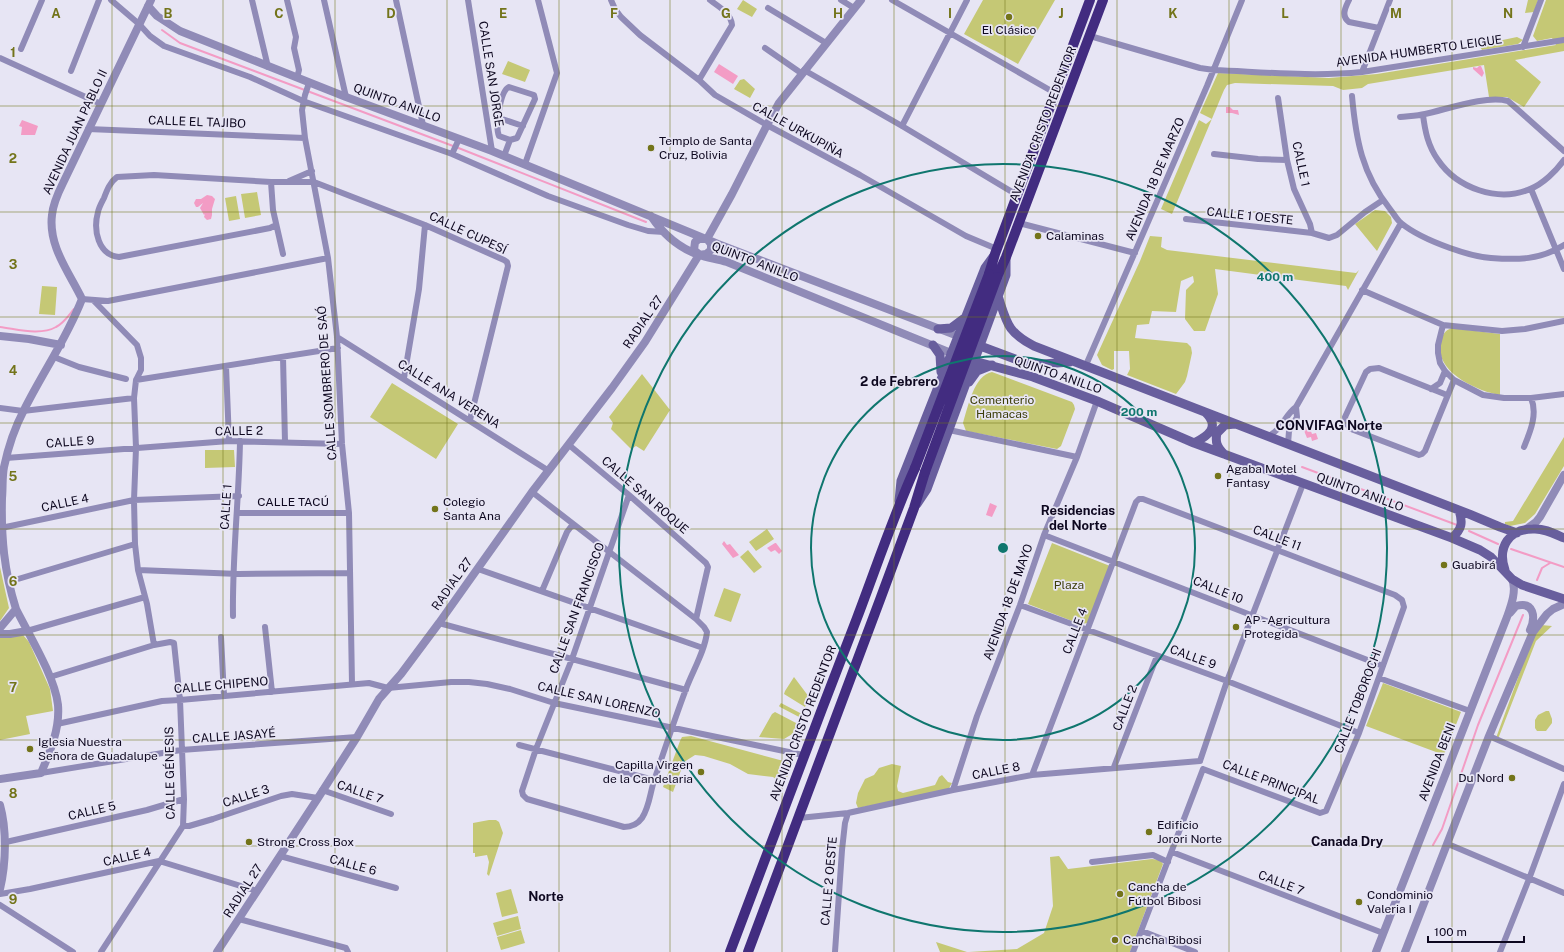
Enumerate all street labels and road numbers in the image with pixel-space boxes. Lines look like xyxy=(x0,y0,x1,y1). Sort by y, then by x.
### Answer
street label: CALLE SAN JORGE xyxy=(476,20,506,128)
street label: AVENIDA HUMBERTO LEIGUE xyxy=(1335,32,1503,70)
street label: AVENIDA CRISTO REDENTOR xyxy=(1007,44,1079,204)
street label: AVENIDA JUAN PABLO II xyxy=(40,67,110,197)
street label: QUINTO ANILLO xyxy=(351,81,443,125)
street label: CALLE URKUPIÑA xyxy=(750,99,847,161)
street label: CALLE EL TAJIBO xyxy=(148,113,246,131)
street label: AVENIDA 18 DE MARZO xyxy=(1123,115,1187,243)
street label: CALLE 1 xyxy=(1289,140,1313,188)
street label: CALLE 1 OESTE xyxy=(1206,204,1294,228)
street label: CALLE CUPESÍ xyxy=(427,209,510,257)
street label: QUINTO ANILLO xyxy=(710,239,801,285)
street label: RADIAL 27 xyxy=(620,293,666,351)
street label: CALLE SOMBRERO DE SAÓ xyxy=(315,305,339,461)
street label: QUINTO ANILLO xyxy=(1012,353,1104,397)
street label: CALLE ANA VERENA xyxy=(395,357,503,432)
street label: CALLE 2 xyxy=(215,424,263,438)
street label: CALLE 9 xyxy=(45,433,95,451)
street label: CALLE SAN ROQUE xyxy=(599,453,691,537)
street label: QUINTO ANILLO xyxy=(1314,470,1406,514)
street label: CALLE 1 xyxy=(217,484,235,530)
street label: CALLE 4 xyxy=(40,491,91,515)
street label: CALLE TACÚ xyxy=(257,495,329,509)
street label: CALLE 11 xyxy=(1251,522,1303,554)
street label: CALLE SAN FRANCISCO xyxy=(547,540,607,676)
street label: AVENIDA 18 DE MAYO xyxy=(980,542,1036,662)
street label: RADIAL 27 xyxy=(429,555,475,613)
street label: CALLE 10 xyxy=(1191,574,1245,606)
street label: CALLE 4 xyxy=(1060,605,1090,656)
street label: CALLE 9 xyxy=(1168,642,1218,672)
street label: AVENIDA CRISTO REDENTOR xyxy=(767,643,839,803)
street label: CALLE TOBOROCHI xyxy=(1332,647,1384,755)
street label: CALLE CHIPENO xyxy=(173,674,269,696)
street label: CALLE SAN LORENZO xyxy=(536,679,662,721)
street label: CALLE 2 xyxy=(1110,683,1140,733)
street label: AVENIDA BENI xyxy=(1416,721,1458,803)
street label: CALLE GÉNESIS xyxy=(162,726,178,820)
street label: CALLE JASAYÉ xyxy=(192,726,276,746)
street label: CALLE PRINCIPAL xyxy=(1220,757,1322,807)
street label: CALLE 8 xyxy=(971,759,1021,783)
street label: CALLE 7 xyxy=(335,778,385,806)
street label: CALLE 3 xyxy=(221,782,271,810)
street label: CALLE 5 xyxy=(67,799,118,823)
street label: CALLE 2 OESTE xyxy=(818,836,840,926)
street label: CALLE 4 xyxy=(102,845,153,869)
street label: CALLE 6 xyxy=(328,852,378,878)
street label: RADIAL 27 xyxy=(220,862,266,920)
street label: CALLE 7 xyxy=(1256,868,1306,898)

